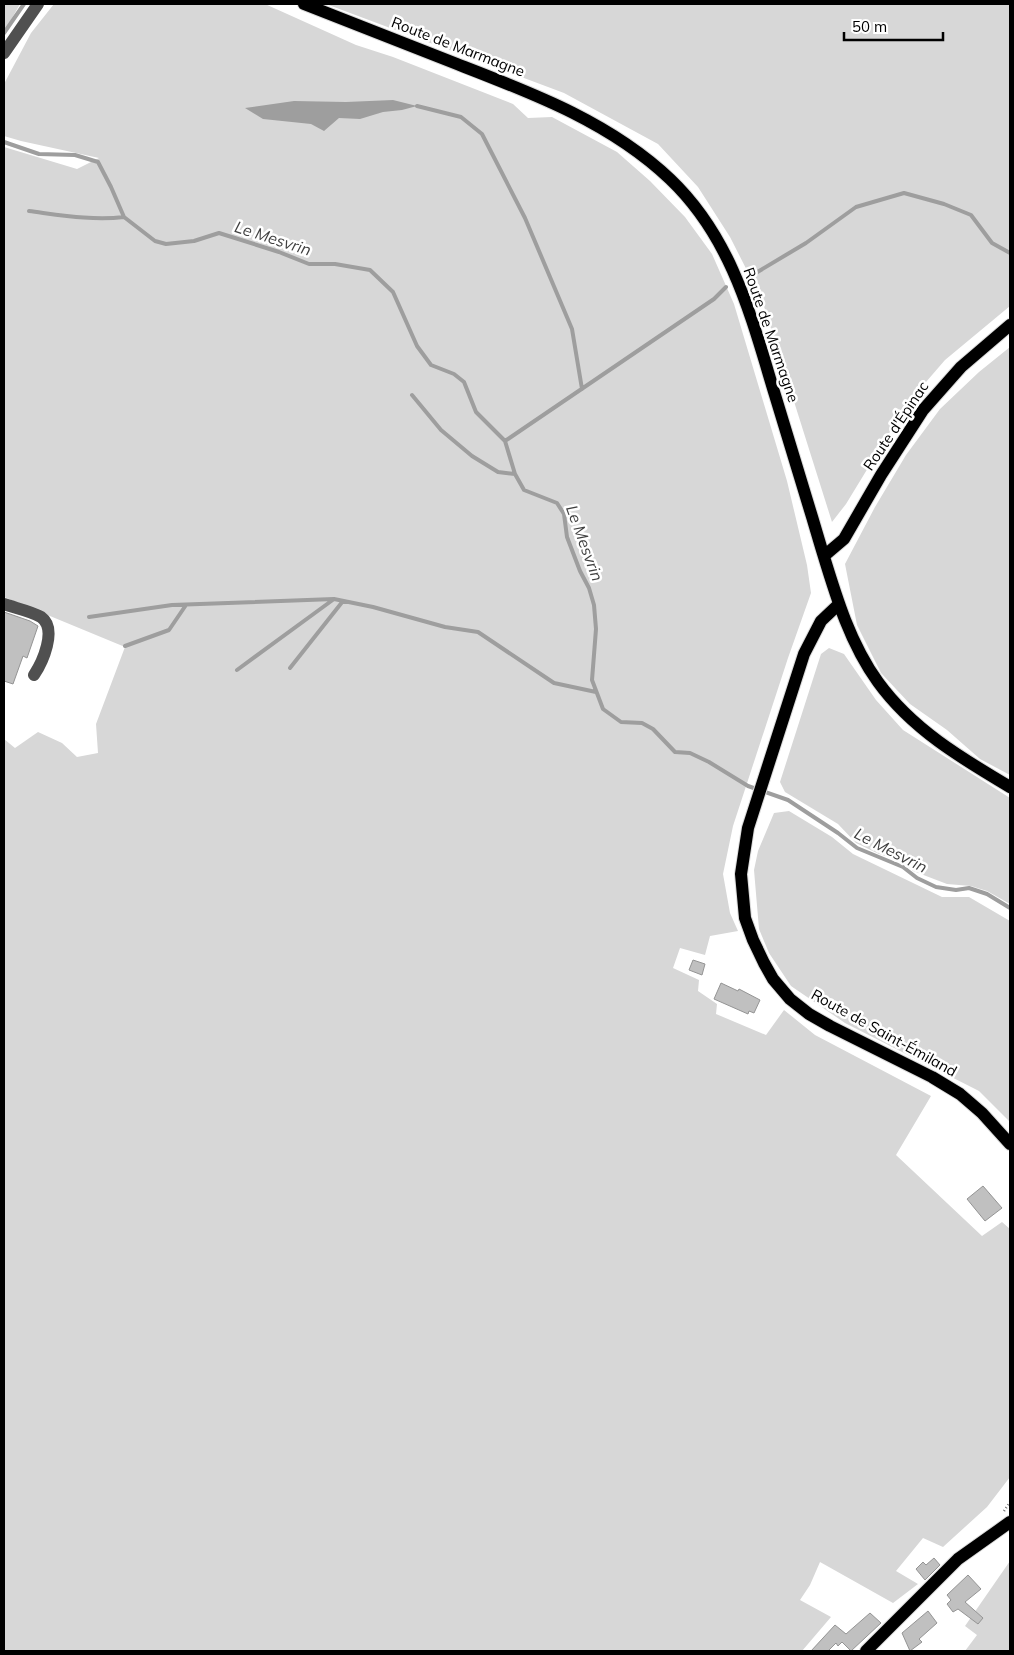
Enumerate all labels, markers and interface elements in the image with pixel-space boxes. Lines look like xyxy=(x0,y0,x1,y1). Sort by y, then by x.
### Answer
scale bar xyxy=(844,10,943,42)
street label: Route de Marmagne xyxy=(389,12,528,81)
text: 50 m xyxy=(852,17,887,36)
water label: Le Mesvrin xyxy=(232,216,314,260)
street label: Route de Marmagne xyxy=(739,265,803,405)
street label: Route d'Épinac xyxy=(859,377,932,474)
water label: Le Mesvrin xyxy=(562,502,608,584)
water label: Le Mesvrin xyxy=(851,823,931,877)
street label: Route de Saint-Émiland xyxy=(808,985,961,1081)

